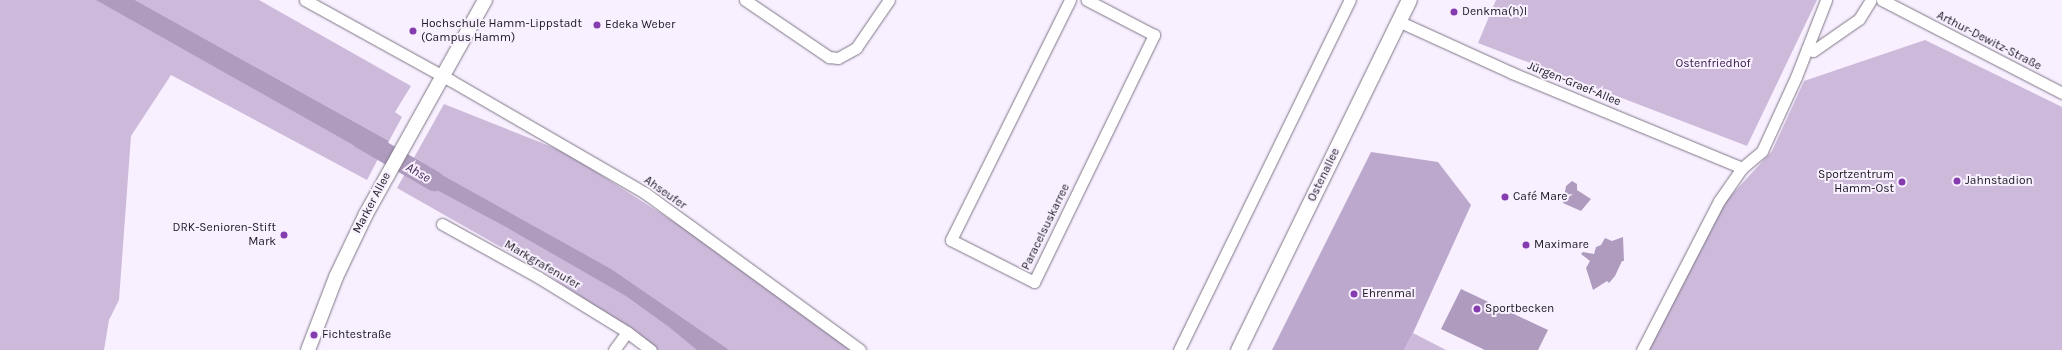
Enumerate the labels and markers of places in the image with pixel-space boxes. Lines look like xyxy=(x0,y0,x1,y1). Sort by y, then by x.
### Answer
place label: Denkma(h)l xyxy=(1462,5,1527,19)
marker: Denkma(h)l xyxy=(1449,7,1459,17)
place label: Hochschule Hamm-Lippstadt (Campus Hamm) xyxy=(421,17,582,45)
place label: Edeka Weber xyxy=(605,18,675,32)
marker: Edeka Weber xyxy=(592,20,602,30)
marker: Hochschule Hamm-Lippstadt (Campus Hamm) xyxy=(408,26,418,36)
place label: Sportzentrum Hamm-Ost xyxy=(1818,168,1894,196)
place label: Jahnstadion xyxy=(1965,174,2033,188)
marker: Jahnstadion xyxy=(1952,176,1962,186)
marker: Sportzentrum Hamm-Ost xyxy=(1897,177,1907,187)
place label: Café Mare xyxy=(1513,190,1567,204)
marker: Café Mare xyxy=(1500,192,1510,202)
place label: DRK-Senioren-Stift Mark xyxy=(173,221,276,249)
marker: DRK-Senioren-Stift Mark xyxy=(279,230,289,240)
place label: Maximare xyxy=(1534,238,1589,252)
marker: Maximare xyxy=(1521,240,1531,250)
place label: Ehrenmal xyxy=(1362,287,1415,301)
marker: Ehrenmal xyxy=(1349,289,1359,299)
place label: Sportbecken xyxy=(1485,302,1554,316)
marker: Sportbecken xyxy=(1472,304,1482,314)
place label: Fichtestraße xyxy=(322,328,391,342)
marker: Fichtestraße xyxy=(309,330,319,340)

